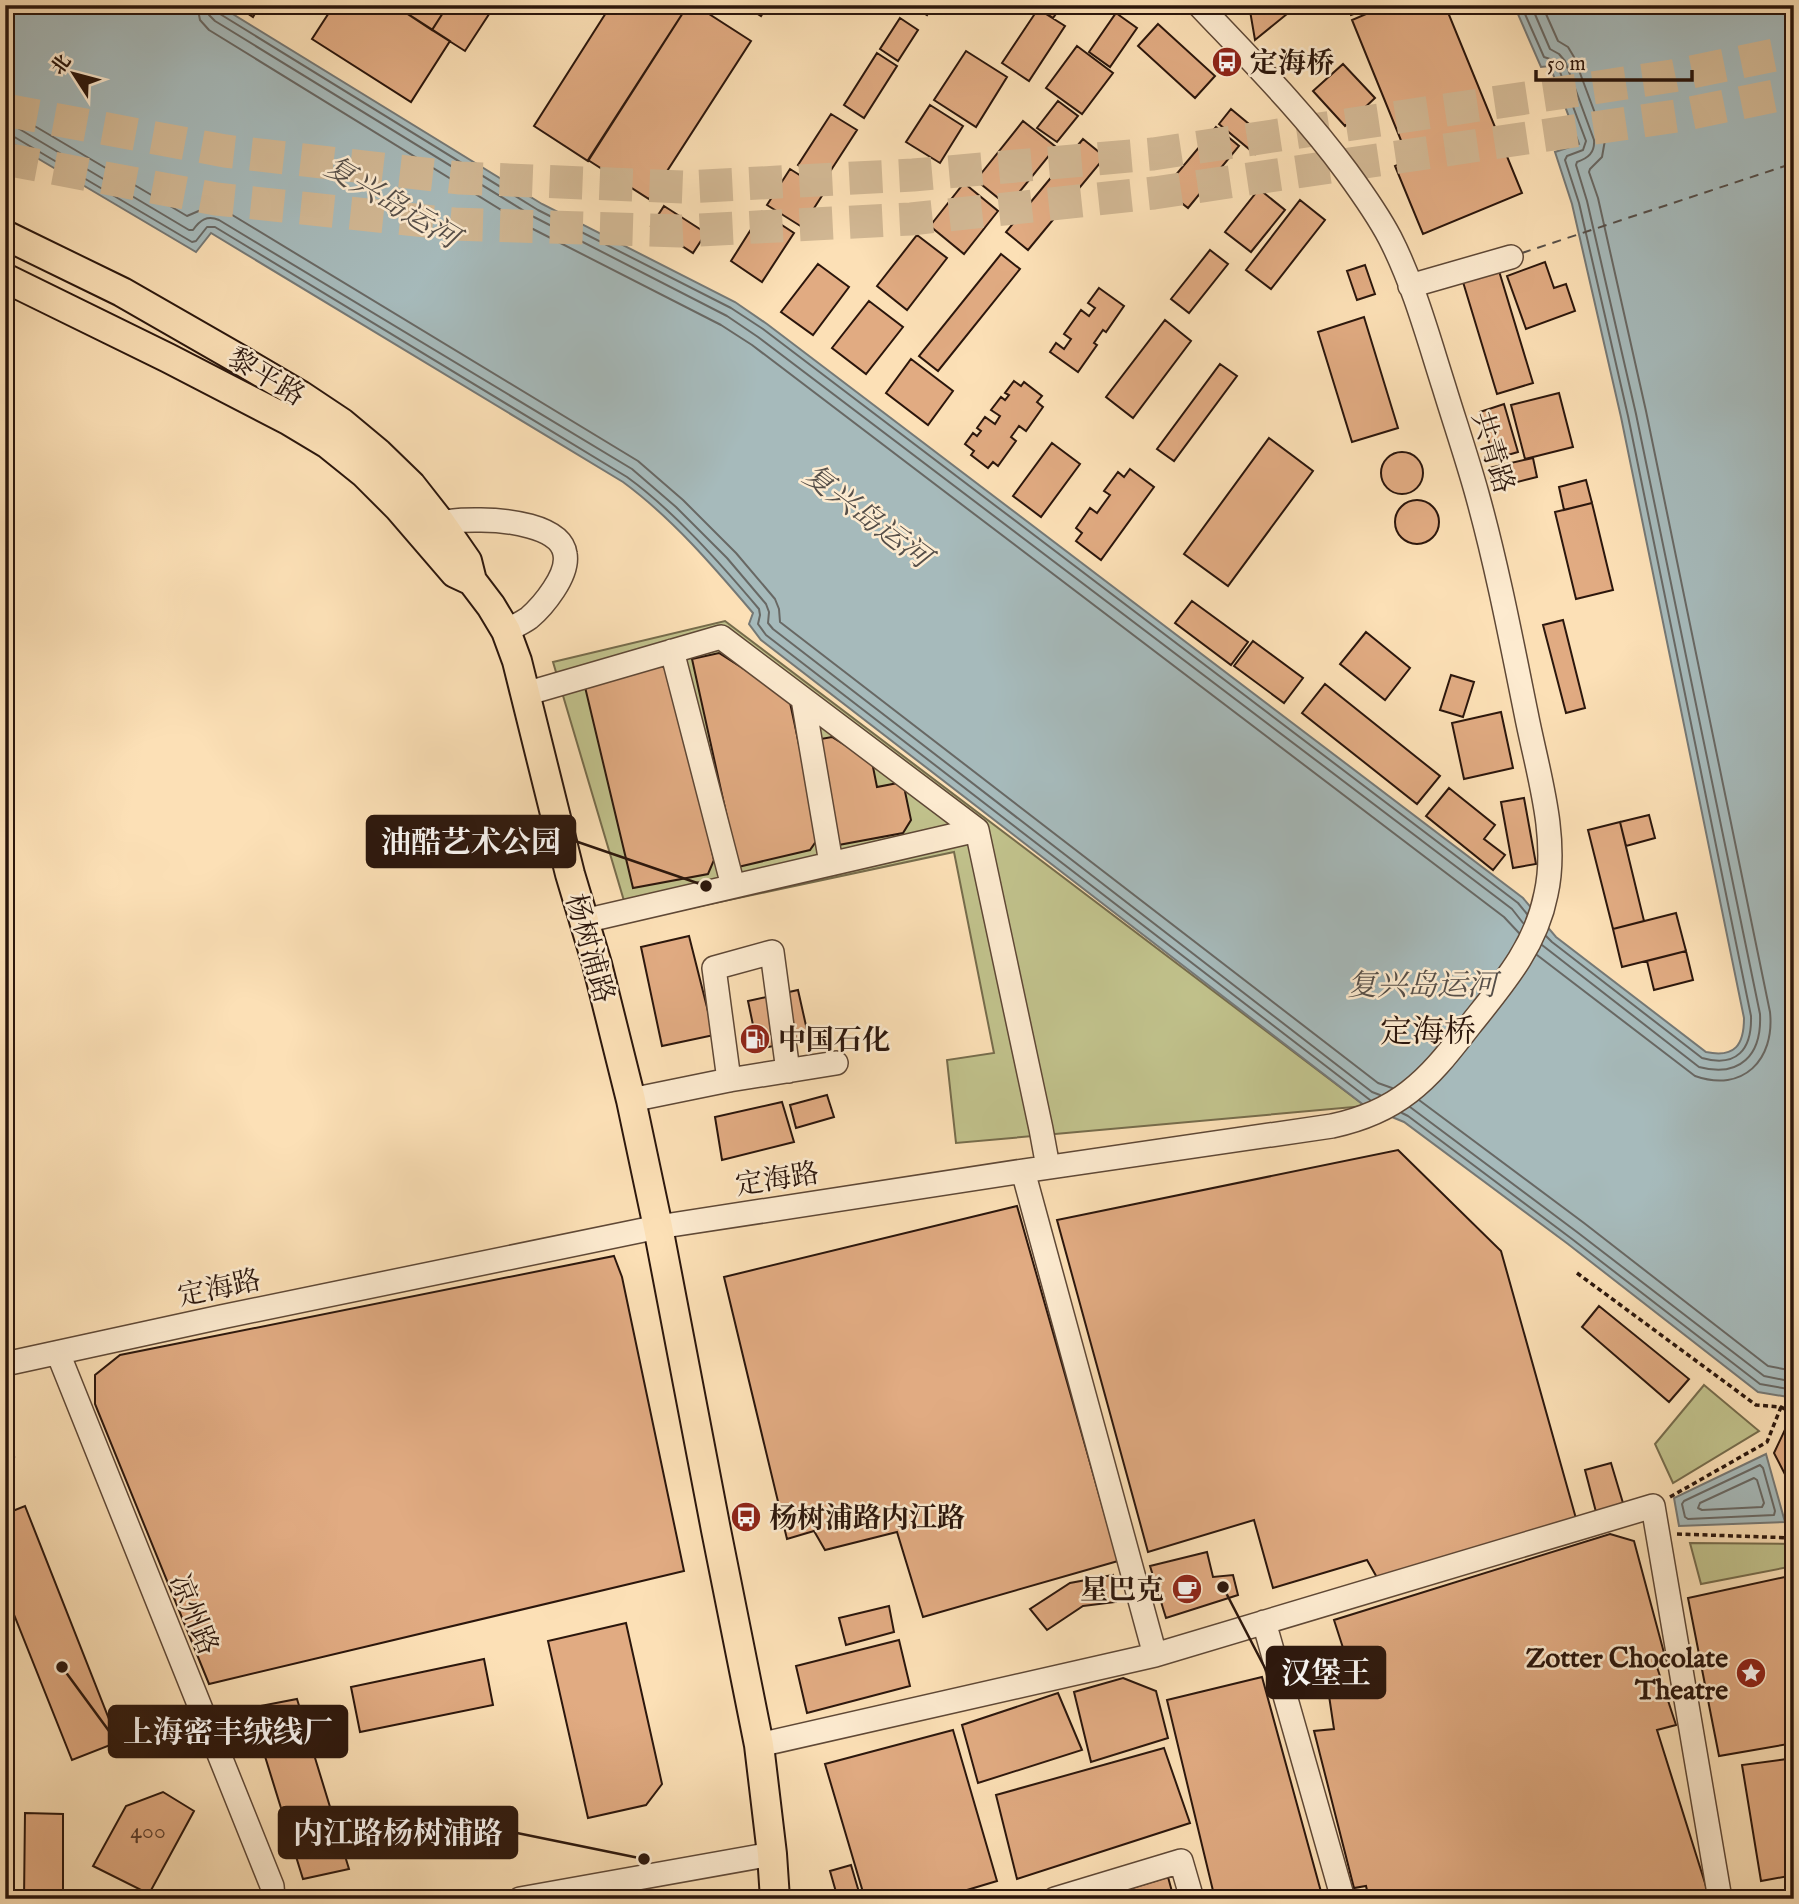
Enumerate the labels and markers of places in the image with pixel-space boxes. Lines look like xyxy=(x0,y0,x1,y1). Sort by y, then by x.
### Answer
bus stop icon: 定海桥 xyxy=(1210,45,1244,79)
place label: 定海桥 xyxy=(1250,47,1334,82)
callout: 油酷艺术公园 xyxy=(367,816,575,867)
fuel station icon: 中国石化 xyxy=(738,1022,772,1056)
place label: 中国石化 xyxy=(778,1024,890,1059)
bus stop icon: 杨树浦路内江路 xyxy=(729,1500,763,1534)
place label: 杨树浦路内江路 xyxy=(769,1502,965,1537)
cafe icon: 星巴克 xyxy=(1170,1572,1204,1606)
place label: 星巴克 xyxy=(1080,1574,1164,1609)
place label: Zotter Chocolate Theatre xyxy=(1526,1642,1728,1709)
callout: 汉堡王 xyxy=(1267,1647,1385,1698)
place icon: Zotter Chocolate Theatre xyxy=(1734,1656,1768,1690)
callout: 上海密丰绒线厂 xyxy=(109,1706,347,1757)
callout: 内江路杨树浦路 xyxy=(279,1807,517,1858)

